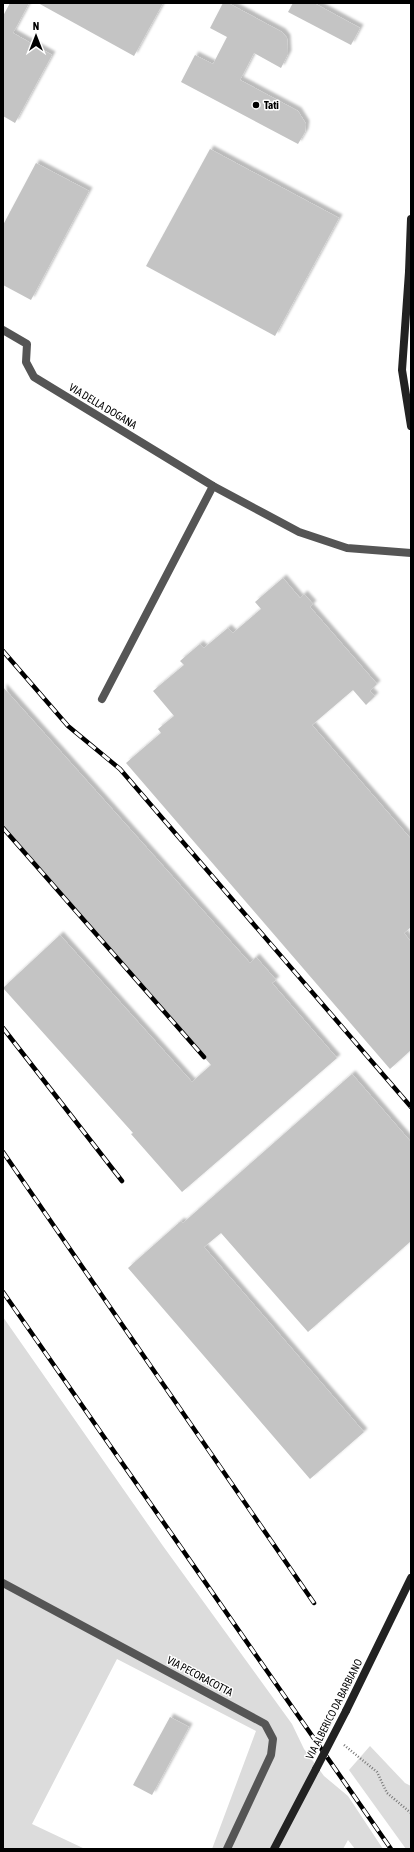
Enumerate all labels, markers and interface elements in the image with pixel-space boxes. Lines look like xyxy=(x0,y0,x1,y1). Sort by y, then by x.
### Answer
north arrow xyxy=(16,16,56,56)
text: N xyxy=(33,20,39,32)
place label: Tati xyxy=(264,99,279,111)
marker: Tati xyxy=(251,100,261,110)
street label: VIA DELLA DOGANA xyxy=(67,381,140,431)
street label: VIA PECORACOTTA xyxy=(165,1654,235,1699)
street label: VIA ALBERICO DA BARBIANO xyxy=(303,1657,365,1761)

